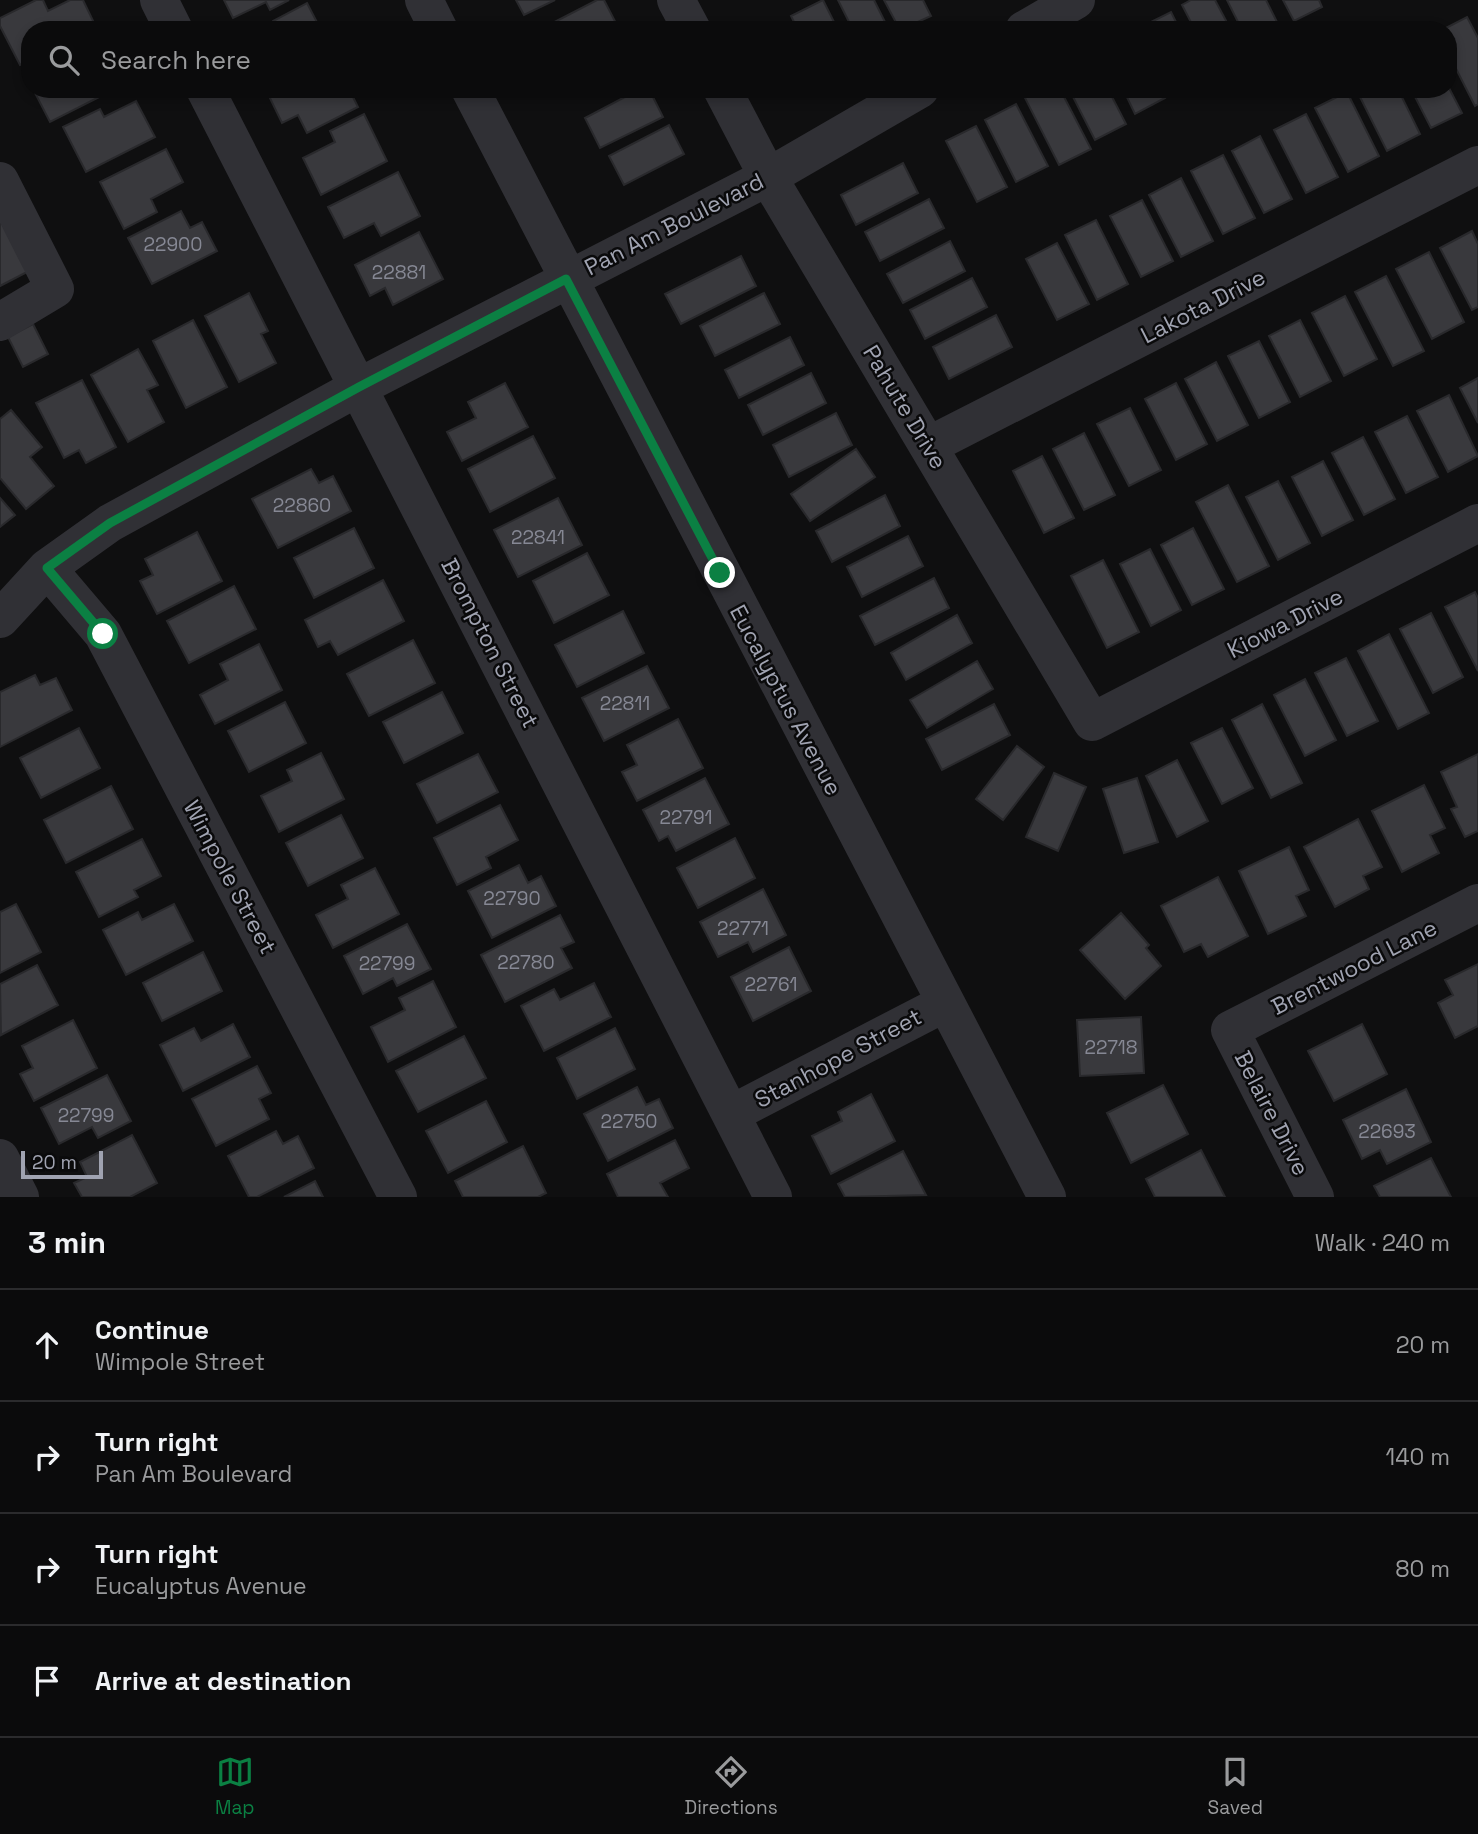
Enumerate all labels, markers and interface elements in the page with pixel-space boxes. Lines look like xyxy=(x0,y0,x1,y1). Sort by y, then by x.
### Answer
search box xyxy=(21,21,1457,98)
icon: search xyxy=(45,41,83,79)
text: Search here xyxy=(101,43,251,77)
street label: Pan Am Boulevard xyxy=(579,166,769,282)
house number: 22900 xyxy=(144,232,202,257)
house number: 22881 xyxy=(372,260,426,285)
street label: Lakota Drive xyxy=(1136,262,1270,350)
street label: Pahute Drive xyxy=(856,339,954,475)
house number: 22860 xyxy=(273,493,331,518)
house number: 22841 xyxy=(511,525,565,550)
street label: Brompton Street xyxy=(434,553,546,733)
route end xyxy=(704,557,735,588)
street label: Kiowa Drive xyxy=(1222,581,1348,665)
street label: Eucalyptus Avenue xyxy=(723,599,849,801)
route start xyxy=(87,618,118,649)
house number: 22811 xyxy=(600,691,650,716)
street label: Wimpole Street xyxy=(177,795,283,959)
house number: 22791 xyxy=(659,805,713,830)
house number: 22790 xyxy=(483,886,541,911)
street label: Brentwood Lane xyxy=(1266,912,1442,1022)
house number: 22771 xyxy=(717,916,769,941)
house number: 22780 xyxy=(497,950,555,975)
house number: 22799 xyxy=(359,951,415,976)
house number: 22761 xyxy=(745,972,797,997)
street label: Stanhope Street xyxy=(749,1001,927,1115)
house number: 22718 xyxy=(1084,1035,1138,1060)
street label: Belaire Drive xyxy=(1228,1046,1316,1180)
house number: 22799 xyxy=(58,1103,114,1128)
house number: 22750 xyxy=(600,1109,658,1134)
house number: 22693 xyxy=(1358,1119,1416,1144)
scale bar xyxy=(21,1148,103,1180)
text: 20 m xyxy=(32,1150,77,1175)
text: 3 min xyxy=(28,1223,106,1262)
text: Walk · 240 m xyxy=(1315,1228,1450,1258)
text: Continue xyxy=(95,1313,209,1347)
icon: ahead xyxy=(28,1326,66,1364)
text: 20 m xyxy=(1396,1330,1450,1360)
text: Wimpole Street xyxy=(95,1347,265,1377)
text: Turn right xyxy=(95,1425,219,1459)
icon: right xyxy=(28,1438,66,1476)
text: 140 m xyxy=(1386,1442,1450,1472)
text: Pan Am Boulevard xyxy=(95,1459,292,1489)
text: Turn right xyxy=(95,1537,219,1571)
icon: right xyxy=(28,1550,66,1588)
text: 80 m xyxy=(1395,1554,1450,1584)
text: Eucalyptus Avenue xyxy=(95,1571,307,1601)
icon: arrive xyxy=(28,1662,66,1700)
text: Arrive at destination xyxy=(95,1664,352,1698)
tab: Map xyxy=(215,1753,255,1820)
tab: Directions xyxy=(685,1753,778,1820)
tab: Saved xyxy=(1208,1753,1263,1820)

